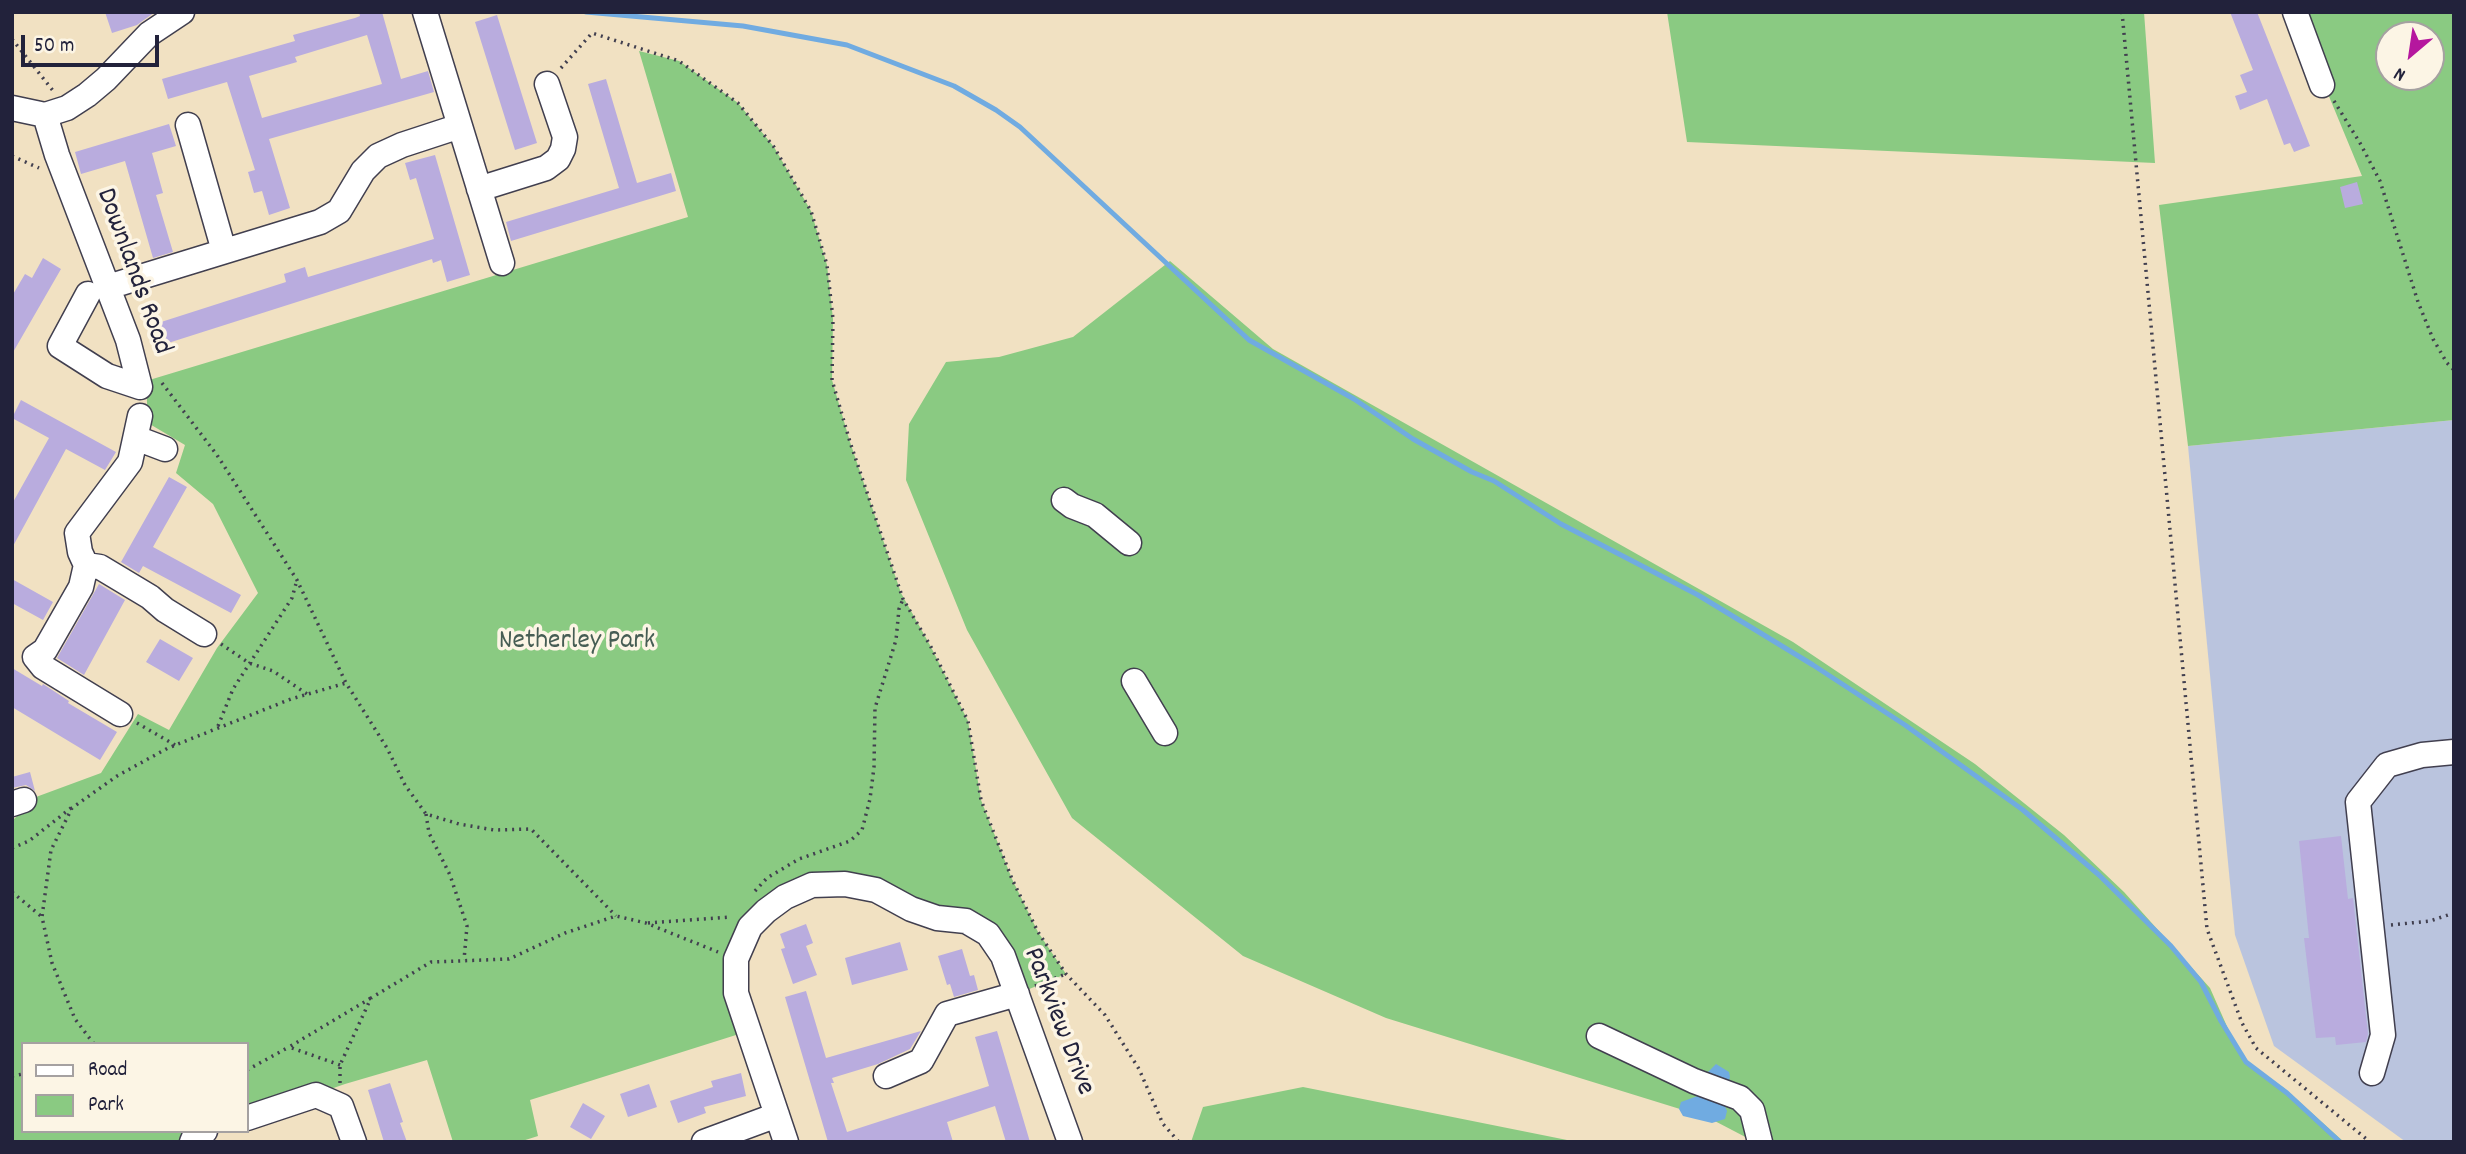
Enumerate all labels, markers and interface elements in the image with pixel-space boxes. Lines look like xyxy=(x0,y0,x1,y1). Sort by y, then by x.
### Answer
scale bar xyxy=(24,21,163,65)
north arrow xyxy=(2375,21,2445,91)
text: 50 m xyxy=(34,32,74,62)
text: N xyxy=(2390,59,2411,87)
street label: Downlands Road xyxy=(86,184,178,360)
park label: Netherley Park xyxy=(499,626,655,660)
street label: Parkview Drive xyxy=(1014,944,1100,1100)
legend xyxy=(21,1042,248,1133)
text: Road xyxy=(88,1056,127,1086)
text: Park xyxy=(88,1091,124,1121)

